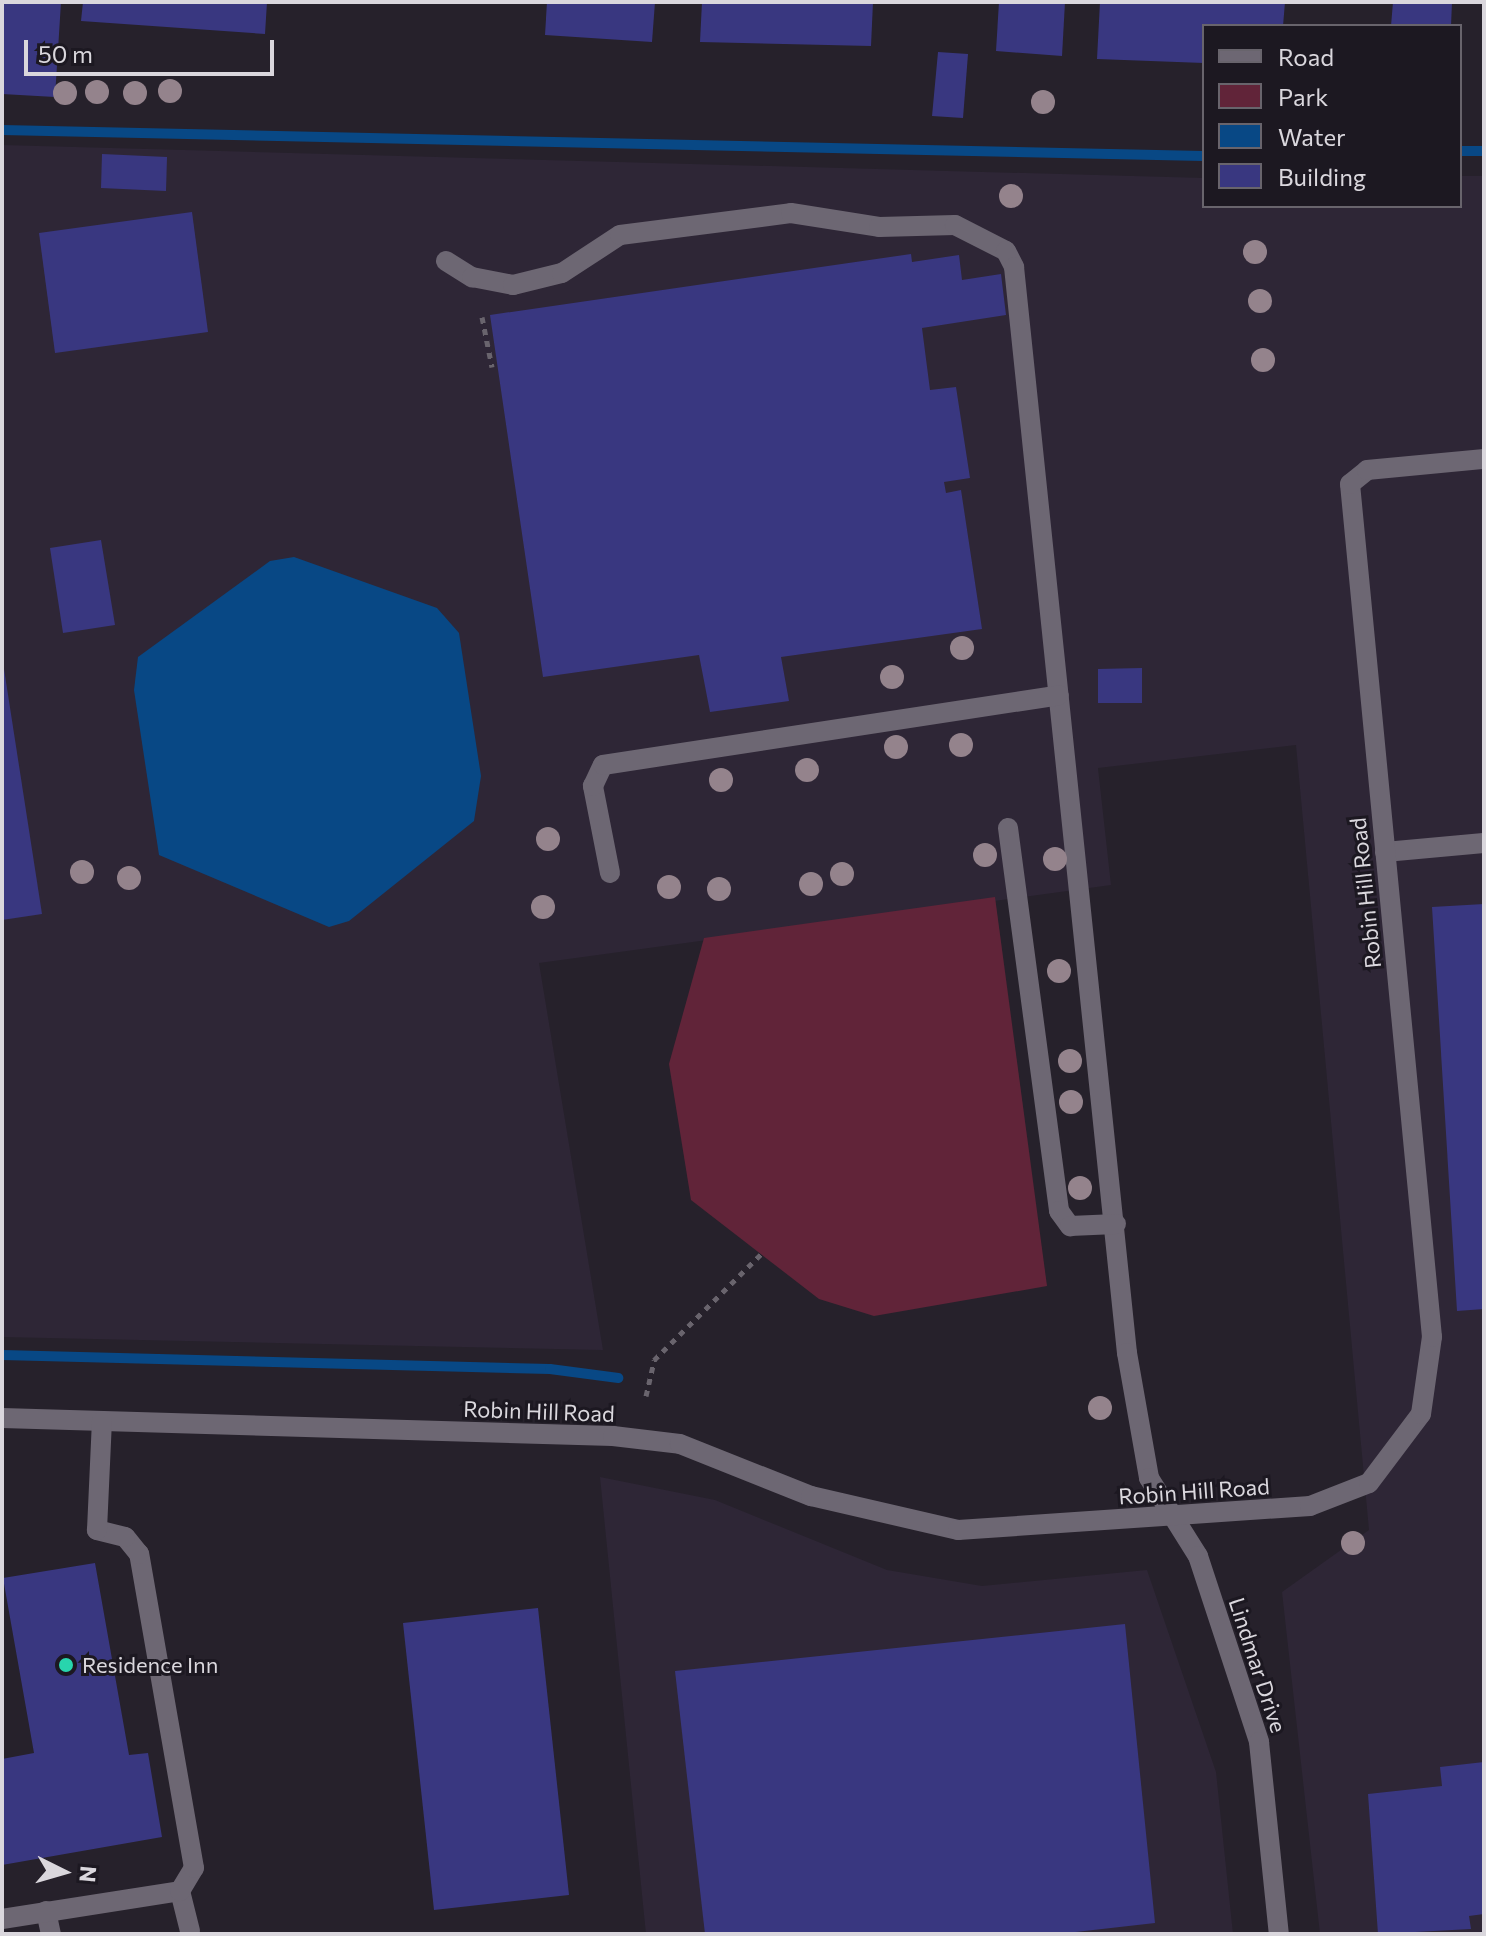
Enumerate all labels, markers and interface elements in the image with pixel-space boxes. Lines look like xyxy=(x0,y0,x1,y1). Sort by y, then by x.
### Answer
scale bar xyxy=(28,24,278,74)
legend xyxy=(1202,24,1462,208)
text: 50 m xyxy=(38,39,93,68)
text: Road xyxy=(1278,42,1334,71)
text: Park xyxy=(1278,82,1328,111)
text: Water xyxy=(1278,122,1346,151)
text: Building xyxy=(1278,162,1366,191)
street label: Robin Hill Road xyxy=(1344,816,1386,970)
street label: Robin Hill Road xyxy=(463,1395,615,1427)
street label: Robin Hill Road xyxy=(1117,1473,1271,1509)
street label: Lindmar Drive xyxy=(1224,1594,1292,1736)
place label: Residence Inn xyxy=(82,1652,218,1678)
marker: Residence Inn xyxy=(57,1656,75,1674)
north arrow xyxy=(24,1832,104,1912)
text: N xyxy=(74,1865,103,1884)

